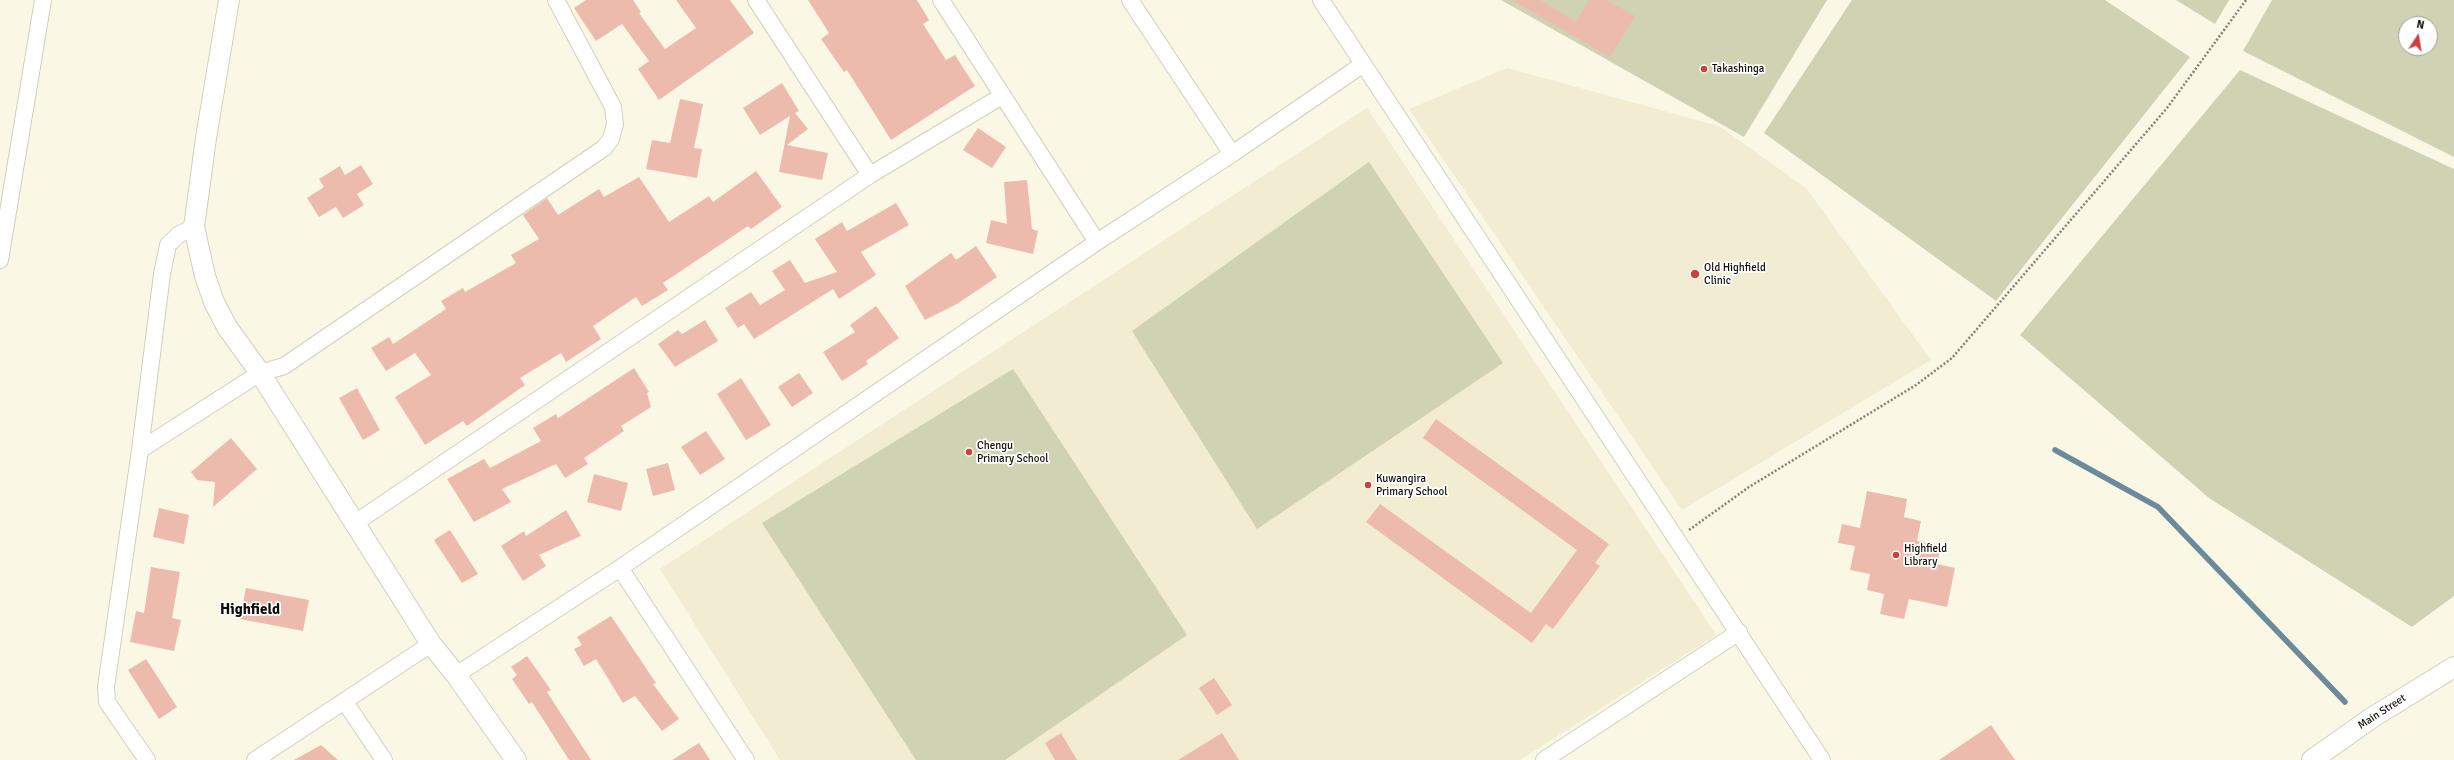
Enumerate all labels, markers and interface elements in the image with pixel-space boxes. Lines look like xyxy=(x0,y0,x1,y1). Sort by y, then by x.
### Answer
north arrow xyxy=(2398,16,2438,56)
text: N xyxy=(2415,18,2425,32)
place label: Takashinga xyxy=(1712,62,1764,76)
marker: Takashinga xyxy=(1699,64,1709,74)
place label: Old Highfield Clinic xyxy=(1704,261,1766,287)
marker: Old Highfield Clinic xyxy=(1689,268,1701,280)
place label: Chengu Primary School xyxy=(977,439,1048,465)
marker: Chengu Primary School xyxy=(964,447,974,457)
place label: Kuwangira Primary School xyxy=(1376,472,1447,498)
marker: Kuwangira Primary School xyxy=(1363,480,1373,490)
place label: Highfield Library xyxy=(1904,542,1947,568)
marker: Highfield Library xyxy=(1891,550,1901,560)
district label: Highfield xyxy=(220,601,280,619)
street label: Main Street xyxy=(2356,692,2408,732)

